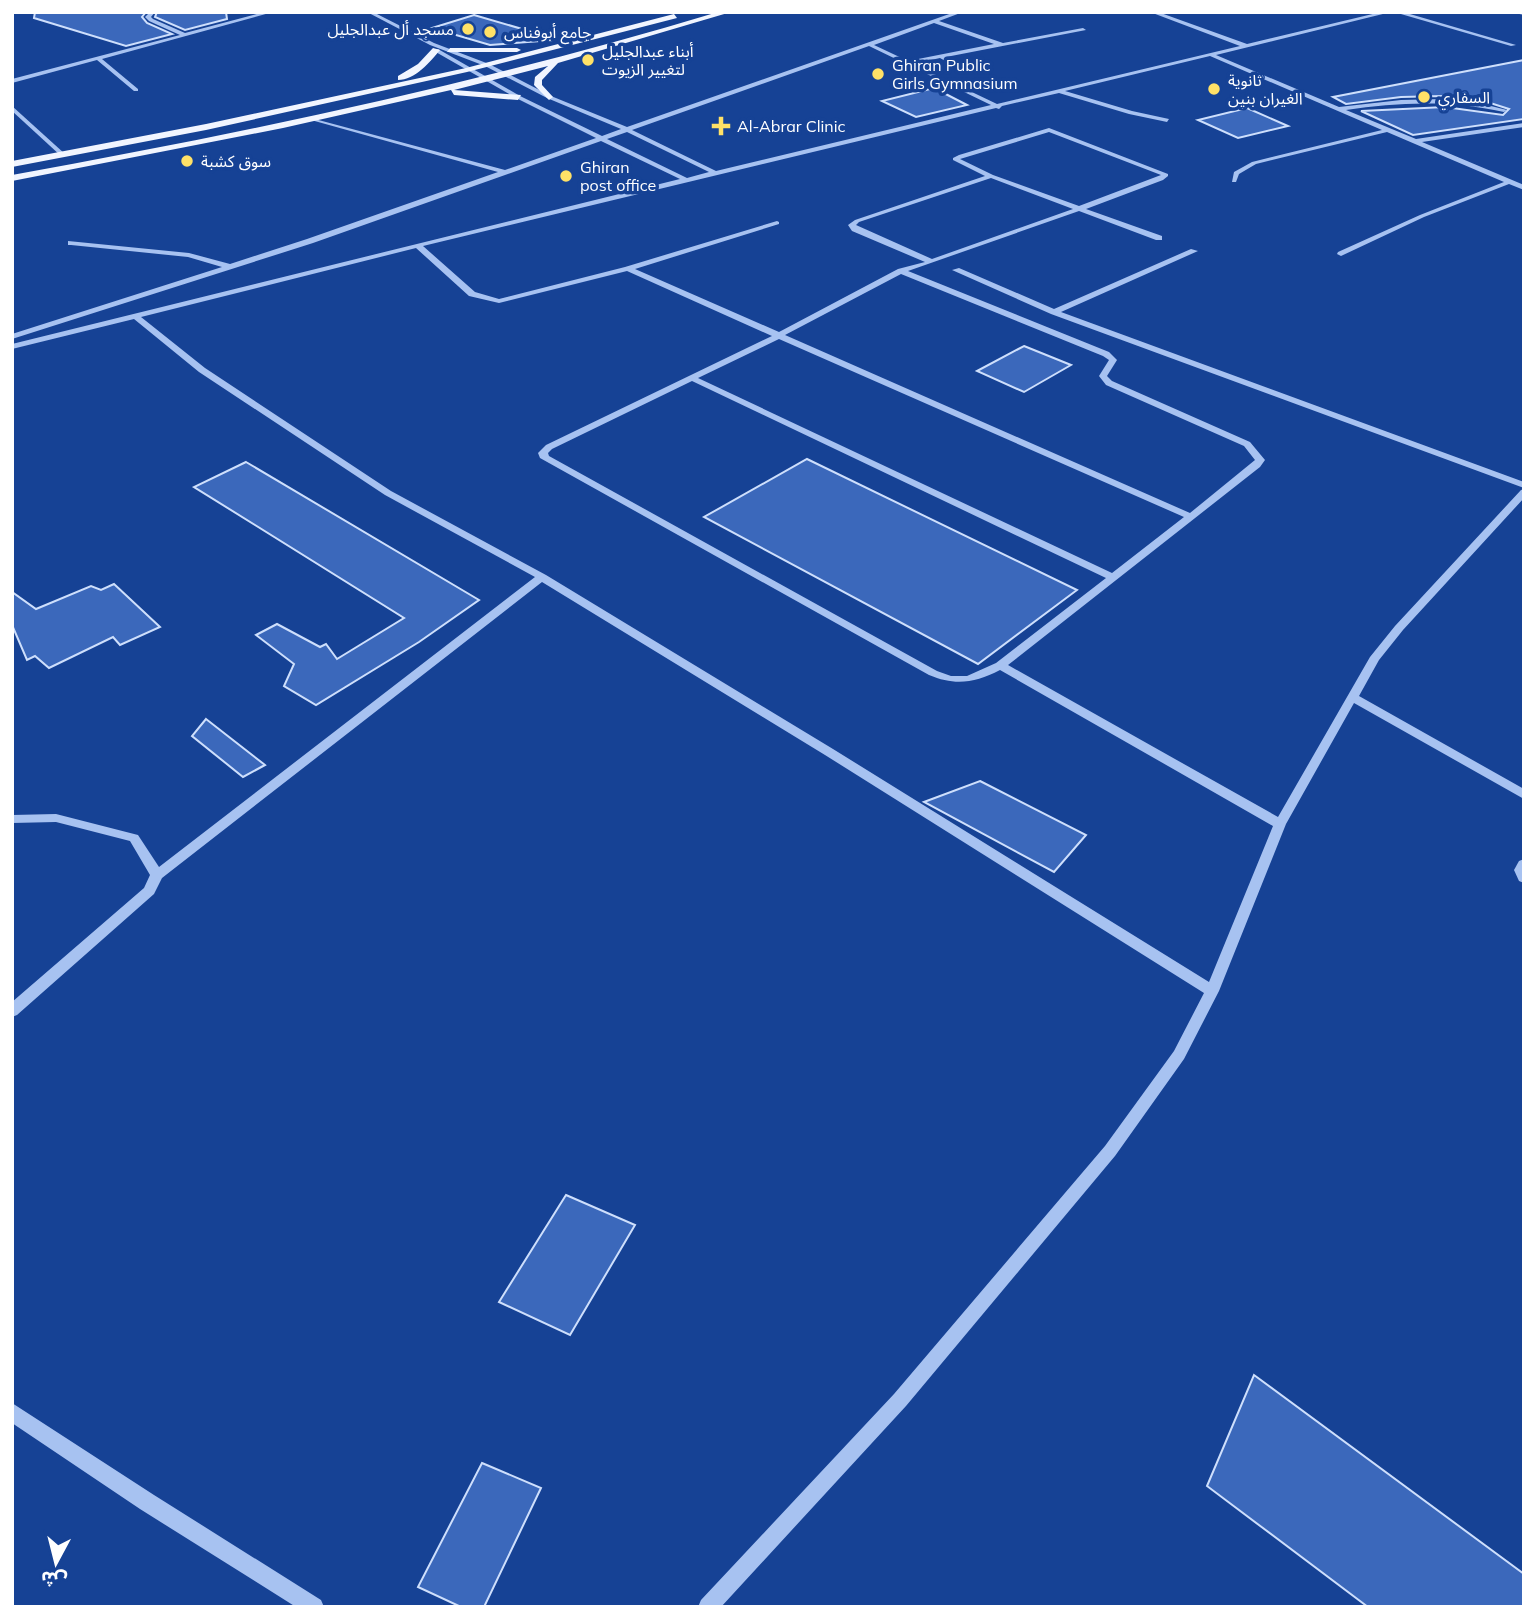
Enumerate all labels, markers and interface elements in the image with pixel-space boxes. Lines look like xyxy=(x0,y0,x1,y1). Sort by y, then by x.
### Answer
place label: مسجد أل عبدالجليل xyxy=(327,19,454,40)
marker: مسجد أل عبدالجليل xyxy=(460,21,476,37)
place label: جامع أبوفناس xyxy=(504,22,591,45)
marker: جامع أبوفناس xyxy=(482,24,498,40)
place label: أبناء عبدالجليل لتغيير الزيوت xyxy=(602,41,694,79)
marker: أبناء عبدالجليل لتغيير الزيوت xyxy=(580,52,596,68)
place label: Ghiran Public Girls Gymnasium xyxy=(892,55,1017,93)
marker: Ghiran Public Girls Gymnasium xyxy=(870,66,886,82)
place label: تانوية الغيران بنين xyxy=(1228,70,1303,108)
marker: تانوية الغيران بنين xyxy=(1206,81,1222,97)
place label: السفاري xyxy=(1438,87,1490,110)
marker: السفاري xyxy=(1416,89,1432,105)
marker: Al-Abrar Clinic xyxy=(711,116,731,136)
place label: Al-Abrar Clinic xyxy=(737,116,846,136)
place label: سوق كشبة xyxy=(201,151,271,171)
marker: سوق كشبة xyxy=(179,153,195,169)
place label: Ghiran post office xyxy=(580,157,656,195)
marker: Ghiran post office xyxy=(558,168,574,184)
north arrow xyxy=(21,1528,91,1598)
text: ش xyxy=(40,1566,68,1593)

